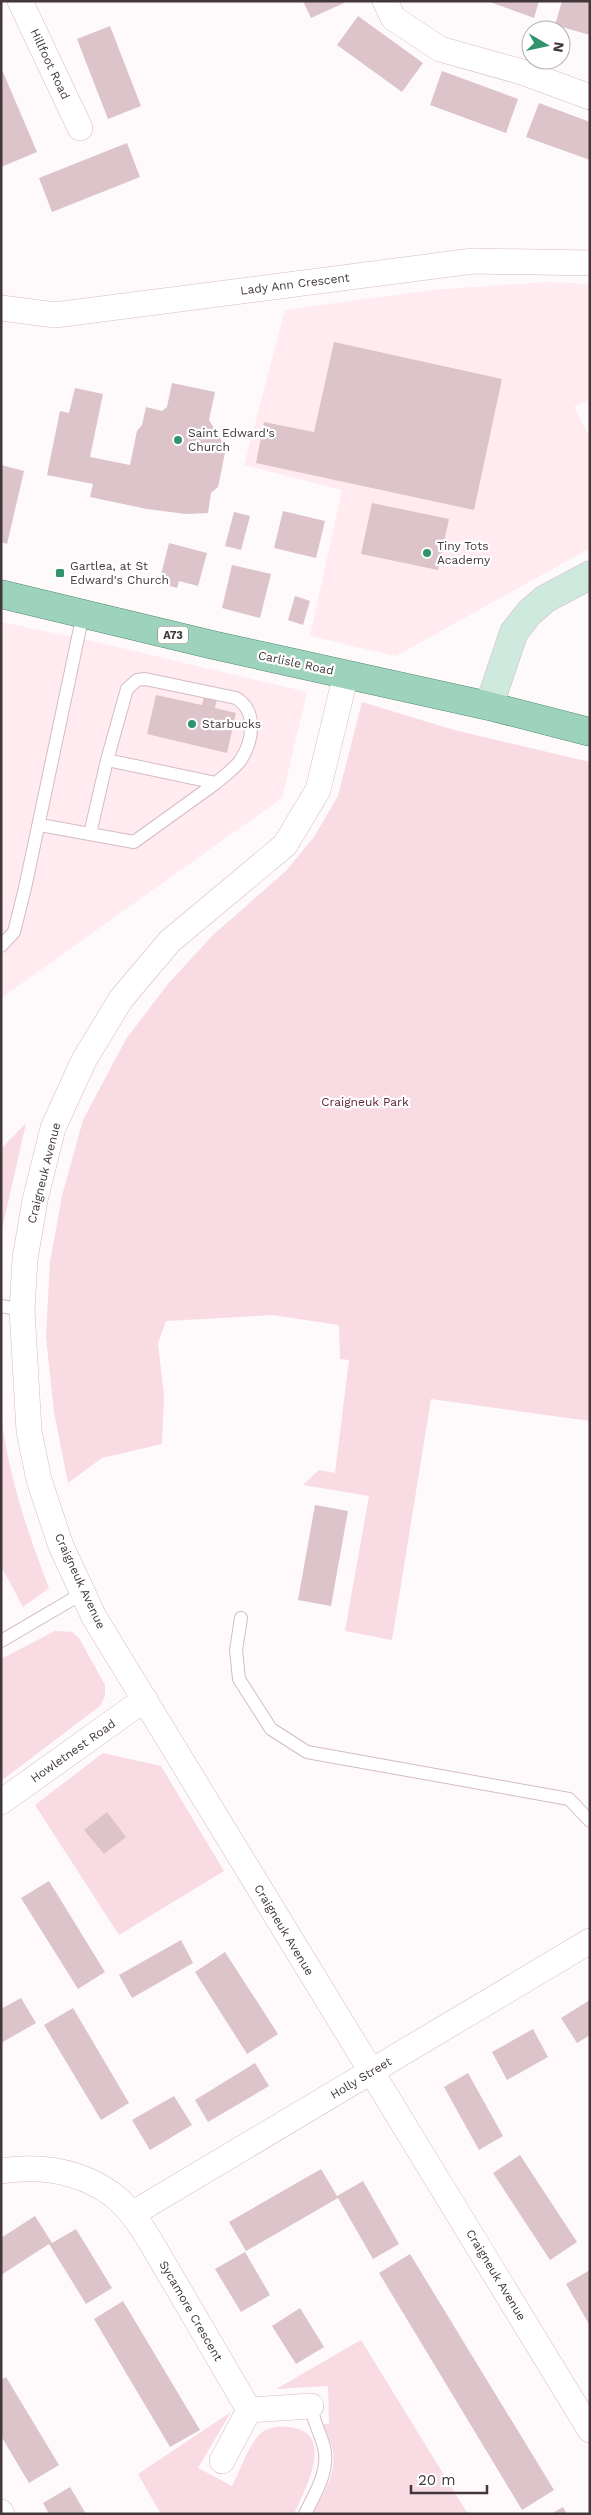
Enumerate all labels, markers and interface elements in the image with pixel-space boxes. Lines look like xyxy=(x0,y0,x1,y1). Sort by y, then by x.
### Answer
north arrow xyxy=(521,20,571,70)
street label: Hillfoot Road xyxy=(27,26,73,102)
text: N xyxy=(550,41,568,53)
street label: Lady Ann Crescent xyxy=(240,270,350,298)
place label: Saint Edward's Church xyxy=(188,426,275,454)
marker: Saint Edward's Church xyxy=(172,434,184,446)
place label: Tiny Tots Academy xyxy=(437,539,491,567)
marker: Tiny Tots Academy xyxy=(421,547,433,559)
place label: Gartlea, at St Edward's Church xyxy=(70,559,169,587)
marker: Gartlea, at St Edward's Church xyxy=(54,567,66,579)
road number: A73 xyxy=(158,626,188,644)
street label: Carlisle Road xyxy=(257,648,335,678)
place label: Starbucks xyxy=(202,717,261,731)
marker: Starbucks xyxy=(186,718,198,730)
park label: Craigneuk Park xyxy=(321,1095,409,1109)
street label: Craigneuk Avenue xyxy=(25,1121,63,1225)
street label: Craigneuk Avenue xyxy=(52,1531,108,1631)
street label: Howletnest Road xyxy=(28,1717,118,1785)
street label: Craigneuk Avenue xyxy=(251,1882,317,1978)
street label: Holly Street xyxy=(328,2054,394,2102)
street label: Craigneuk Avenue xyxy=(463,2227,529,2323)
street label: Sycamore Crescent xyxy=(157,2258,225,2364)
scale bar xyxy=(411,2462,487,2494)
text: 20 m xyxy=(418,2471,456,2489)

